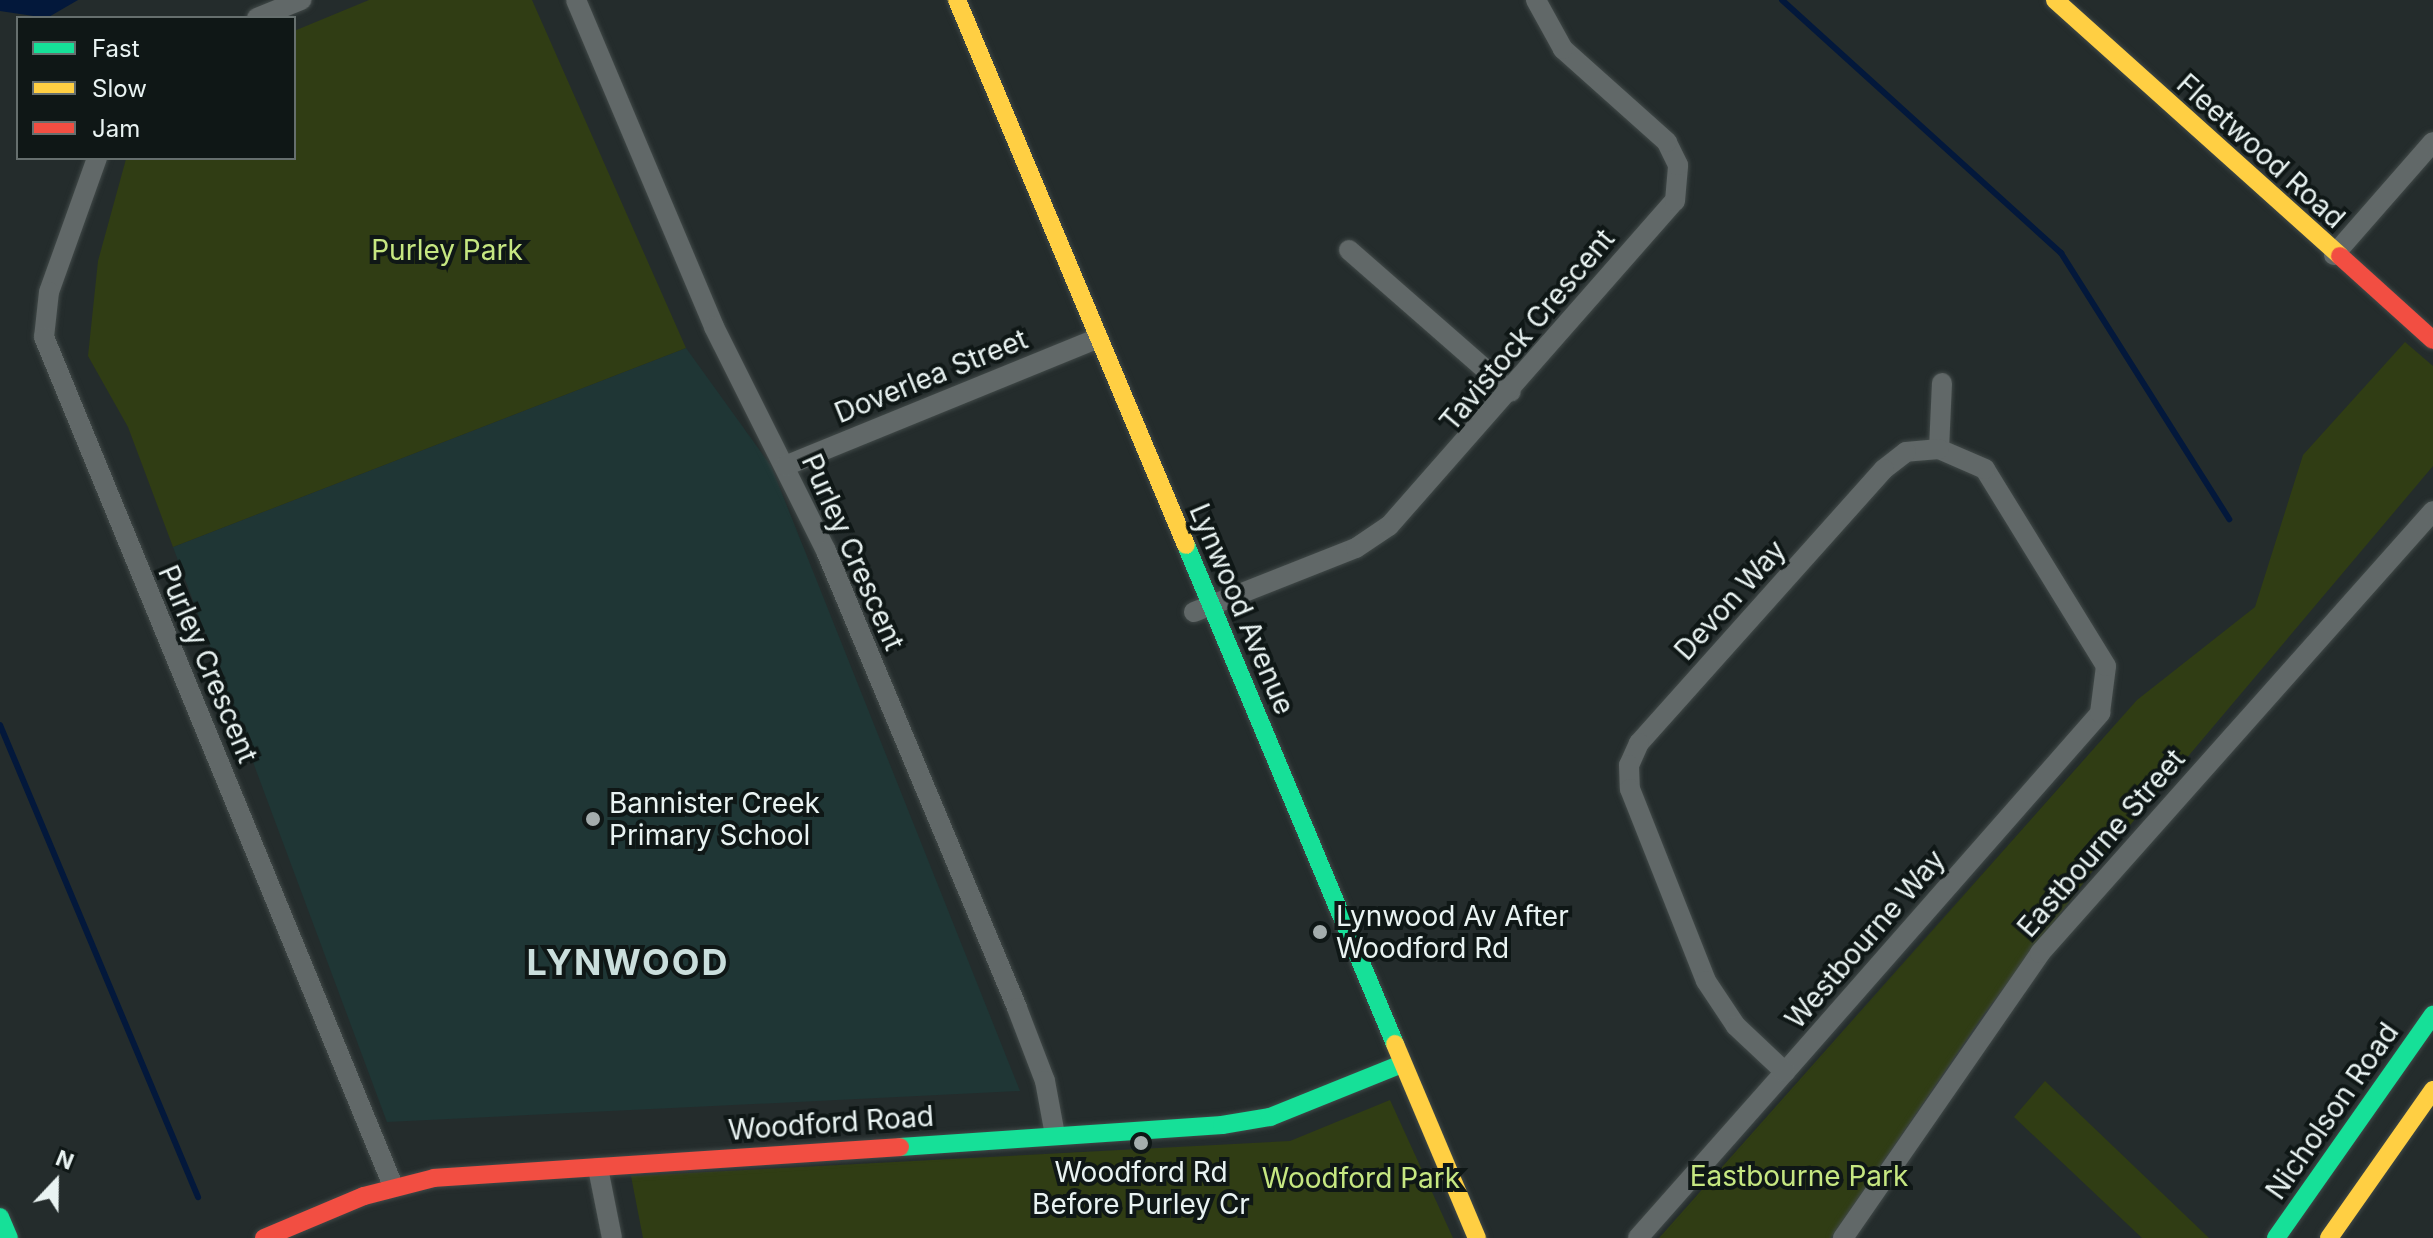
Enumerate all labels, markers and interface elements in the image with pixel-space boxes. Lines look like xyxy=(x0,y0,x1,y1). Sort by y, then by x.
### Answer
legend xyxy=(16,16,296,160)
text: Fast xyxy=(92,34,140,63)
street label: Fleetwood Road xyxy=(2170,67,2352,235)
text: Slow xyxy=(92,74,147,103)
text: Jam xyxy=(92,114,140,143)
street label: Tavistock Crescent xyxy=(1433,222,1621,438)
park label: Purley Park xyxy=(371,233,523,267)
street label: Doverlea Street xyxy=(830,322,1032,430)
street label: Purley Crescent xyxy=(795,449,911,655)
street label: Lynwood Avenue xyxy=(1182,499,1302,719)
street label: Devon Way xyxy=(1667,533,1793,667)
street label: Purley Crescent xyxy=(151,560,265,768)
street label: Eastbourne Street xyxy=(2010,742,2192,944)
place label: Bannister Creek Primary School xyxy=(609,786,820,852)
marker: Bannister Creek Primary School xyxy=(584,810,602,828)
street label: Westbourne Way xyxy=(1778,843,1952,1035)
place label: Lynwood Av After Woodford Rd xyxy=(1336,899,1569,965)
marker: Lynwood Av After Woodford Rd xyxy=(1311,923,1329,941)
district label: LYNWOOD xyxy=(527,941,729,985)
street label: Nicholson Road xyxy=(2259,1016,2405,1206)
street label: Woodford Road xyxy=(727,1099,935,1147)
marker: Woodford Rd Before Purley Cr xyxy=(1132,1134,1150,1152)
north arrow xyxy=(16,1142,96,1222)
text: N xyxy=(52,1145,78,1175)
place label: Woodford Rd Before Purley Cr xyxy=(1032,1155,1250,1221)
park label: Eastbourne Park xyxy=(1690,1159,1908,1193)
park label: Woodford Park xyxy=(1262,1161,1460,1195)

